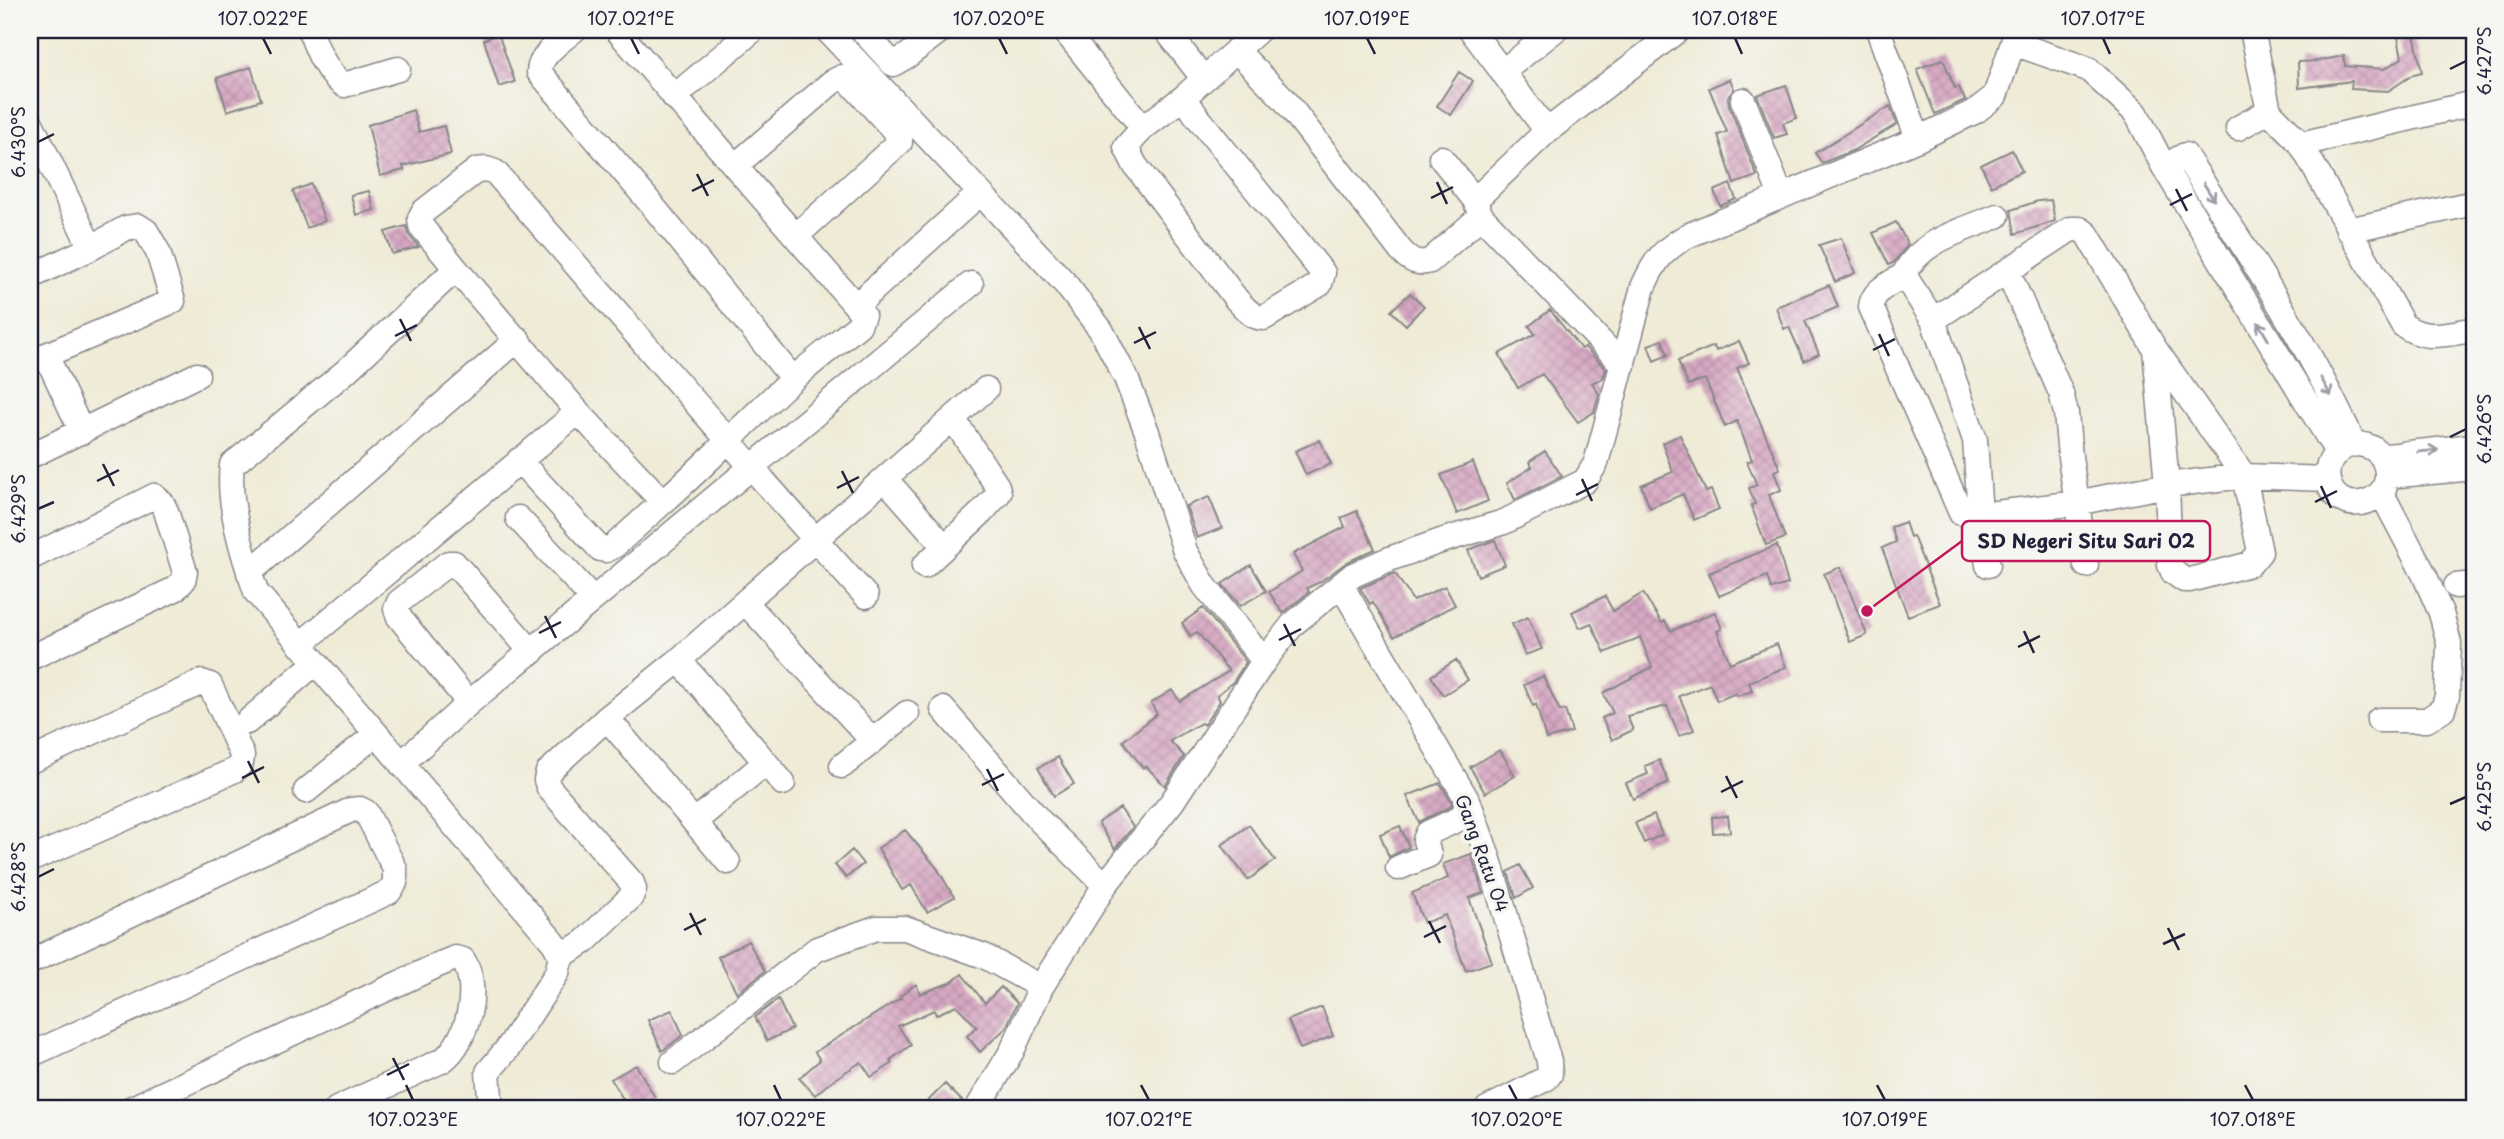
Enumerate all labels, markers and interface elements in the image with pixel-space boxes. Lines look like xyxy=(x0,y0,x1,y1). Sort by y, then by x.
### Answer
text: 107.022°E xyxy=(218,4,308,31)
text: 107.021°E xyxy=(587,4,675,31)
text: 107.020°E xyxy=(953,4,1045,31)
text: 107.019°E xyxy=(1324,4,1410,31)
text: 107.018°E xyxy=(1692,4,1778,31)
text: 107.017°E xyxy=(2061,4,2146,31)
text: 6.427°S xyxy=(2470,26,2497,96)
text: 6.430°S xyxy=(4,106,31,178)
one-way arrow xyxy=(2201,182,2216,201)
one-way arrow xyxy=(2256,321,2270,341)
one-way arrow xyxy=(2320,376,2333,397)
text: 6.426°S xyxy=(2470,393,2497,465)
one-way arrow xyxy=(2416,444,2438,457)
text: 6.429°S xyxy=(4,474,31,544)
callout: SD Negeri Situ Sari 02 xyxy=(1962,521,2210,561)
text: SD Negeri Situ Sari 02 xyxy=(1977,526,2195,554)
text: 6.425°S xyxy=(2470,762,2497,832)
street label: Gang Ratu 04 xyxy=(1449,790,1517,916)
text: 6.428°S xyxy=(4,842,31,912)
text: 107.023°E xyxy=(368,1105,458,1132)
text: 107.022°E xyxy=(736,1105,826,1132)
text: 107.021°E xyxy=(1105,1105,1193,1132)
text: 107.020°E xyxy=(1471,1105,1563,1132)
text: 107.019°E xyxy=(1842,1105,1928,1132)
text: 107.018°E xyxy=(2210,1105,2296,1132)

